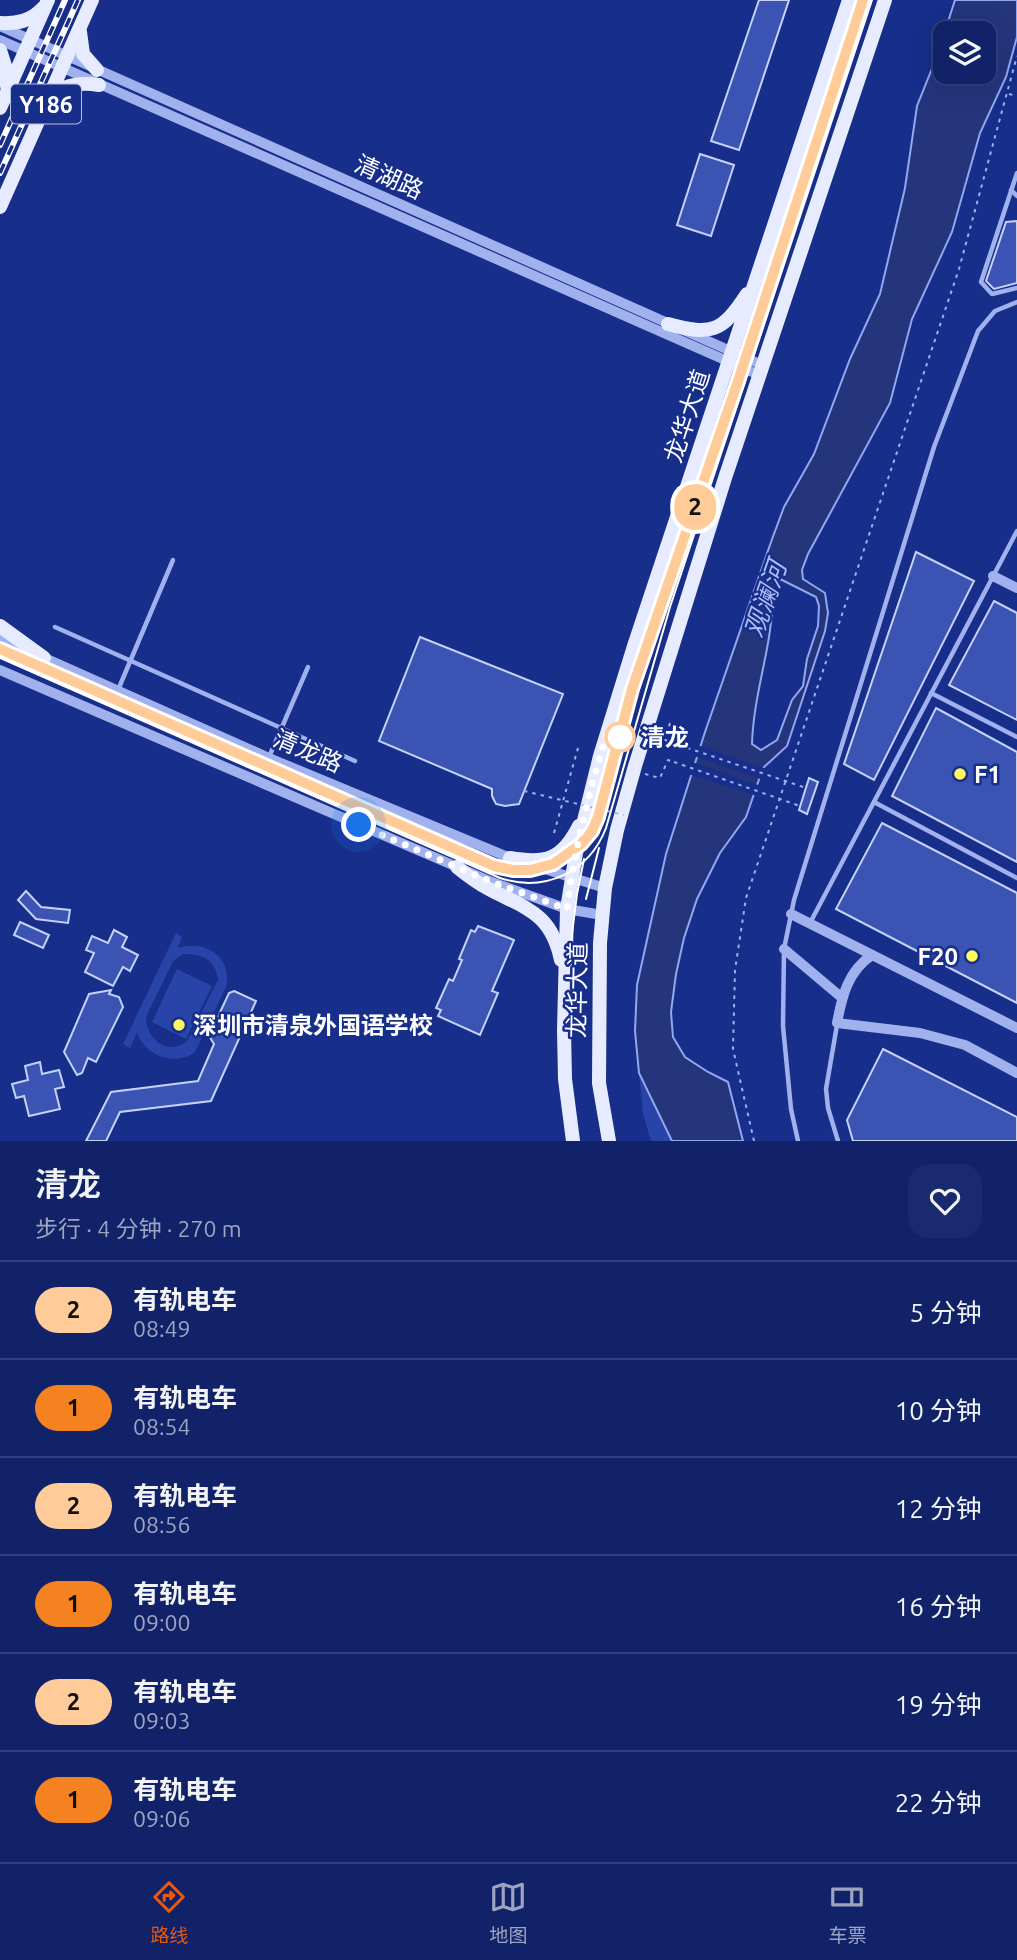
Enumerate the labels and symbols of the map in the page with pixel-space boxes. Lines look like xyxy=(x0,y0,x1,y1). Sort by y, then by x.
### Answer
road number: Y186 xyxy=(11,85,81,124)
street label: 清湖路 xyxy=(351,150,427,204)
street label: 龙华大道 xyxy=(659,366,715,466)
line badge: 2 xyxy=(672,484,718,530)
water label: 观澜河 xyxy=(739,553,793,641)
marker: 清龙 xyxy=(605,722,635,752)
place label: 清龙 xyxy=(641,724,689,751)
street label: 清龙路 xyxy=(270,725,346,777)
place label: F1 xyxy=(974,761,1001,788)
marker: F1 xyxy=(952,766,968,782)
your location xyxy=(341,807,376,842)
street label: 龙华大道 xyxy=(563,942,591,1038)
place label: F20 xyxy=(917,943,958,970)
marker: F20 xyxy=(964,948,980,964)
place label: 深圳市清泉外国语学校 xyxy=(193,1012,433,1039)
marker: 深圳市清泉外国语学校 xyxy=(171,1017,187,1033)

